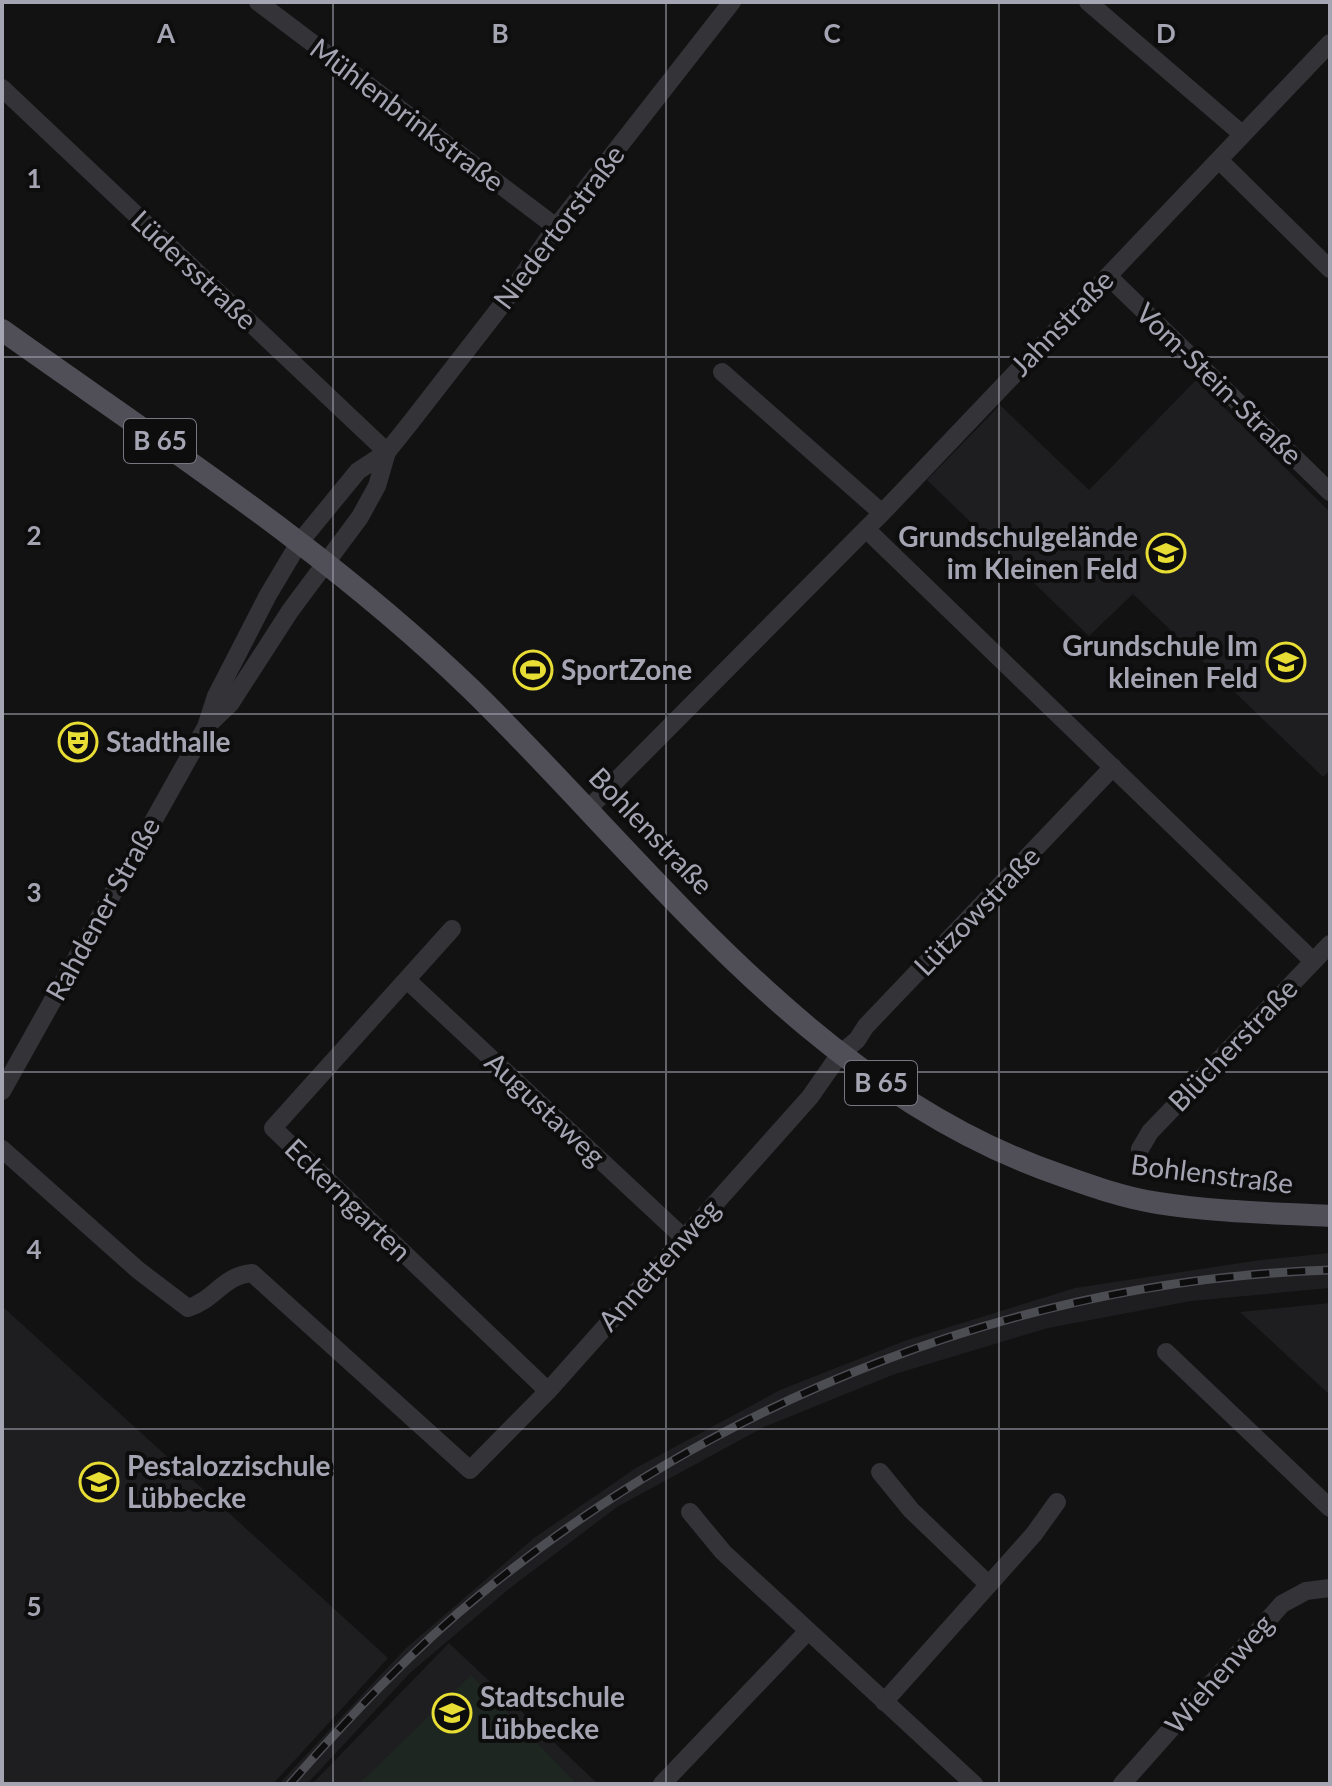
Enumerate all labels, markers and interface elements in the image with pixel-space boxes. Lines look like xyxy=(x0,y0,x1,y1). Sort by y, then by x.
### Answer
text: A xyxy=(156,17,176,49)
text: B xyxy=(491,17,509,49)
text: C xyxy=(823,17,841,49)
text: D xyxy=(1156,17,1176,49)
street label: Mühlenbrinkstraße xyxy=(304,30,511,198)
street label: Niedertorstraße xyxy=(486,138,631,315)
text: 1 xyxy=(26,162,42,194)
street label: Lüdersstraße xyxy=(125,203,264,336)
street label: Jahnstraße xyxy=(1003,262,1120,382)
street label: Vom-Stein-Straße xyxy=(1130,295,1310,471)
road number: B 65 xyxy=(124,419,196,463)
text: 2 xyxy=(26,519,42,551)
place label: Grundschulgelände im Kleinen Feld xyxy=(898,519,1138,585)
school or university icon: Grundschulgelände im Kleinen Feld xyxy=(1145,532,1187,574)
place label: Grundschule Im kleinen Feld xyxy=(1062,628,1258,694)
school or university icon: Grundschule Im kleinen Feld xyxy=(1265,641,1307,683)
sports icon: SportZone xyxy=(512,649,554,691)
place label: SportZone xyxy=(561,652,692,686)
theatre icon: Stadthalle xyxy=(57,721,99,763)
place label: Stadthalle xyxy=(106,724,231,758)
street label: Bohlenstraße xyxy=(583,760,721,901)
street label: Rahdener Straße xyxy=(38,811,166,1006)
street label: Lützowstraße xyxy=(906,839,1046,982)
text: 3 xyxy=(26,876,42,908)
street label: Blücherstraße xyxy=(1161,971,1304,1118)
street label: Augustaweg xyxy=(479,1044,613,1172)
road number: B 65 xyxy=(845,1061,917,1105)
street label: Eckerngarten xyxy=(279,1131,419,1268)
street label: Bohlenstraße xyxy=(1129,1146,1295,1200)
street label: Annettenweg xyxy=(590,1192,726,1337)
text: 4 xyxy=(26,1233,42,1265)
place label: Pestalozzischule Lübbecke xyxy=(127,1448,331,1514)
school or university icon: Pestalozzischule Lübbecke xyxy=(78,1461,120,1503)
text: 5 xyxy=(26,1590,42,1622)
street label: Wiehenweg xyxy=(1157,1607,1279,1740)
place label: Stadtschule Lübbecke xyxy=(480,1679,625,1745)
school or university icon: Stadtschule Lübbecke xyxy=(431,1692,473,1734)

